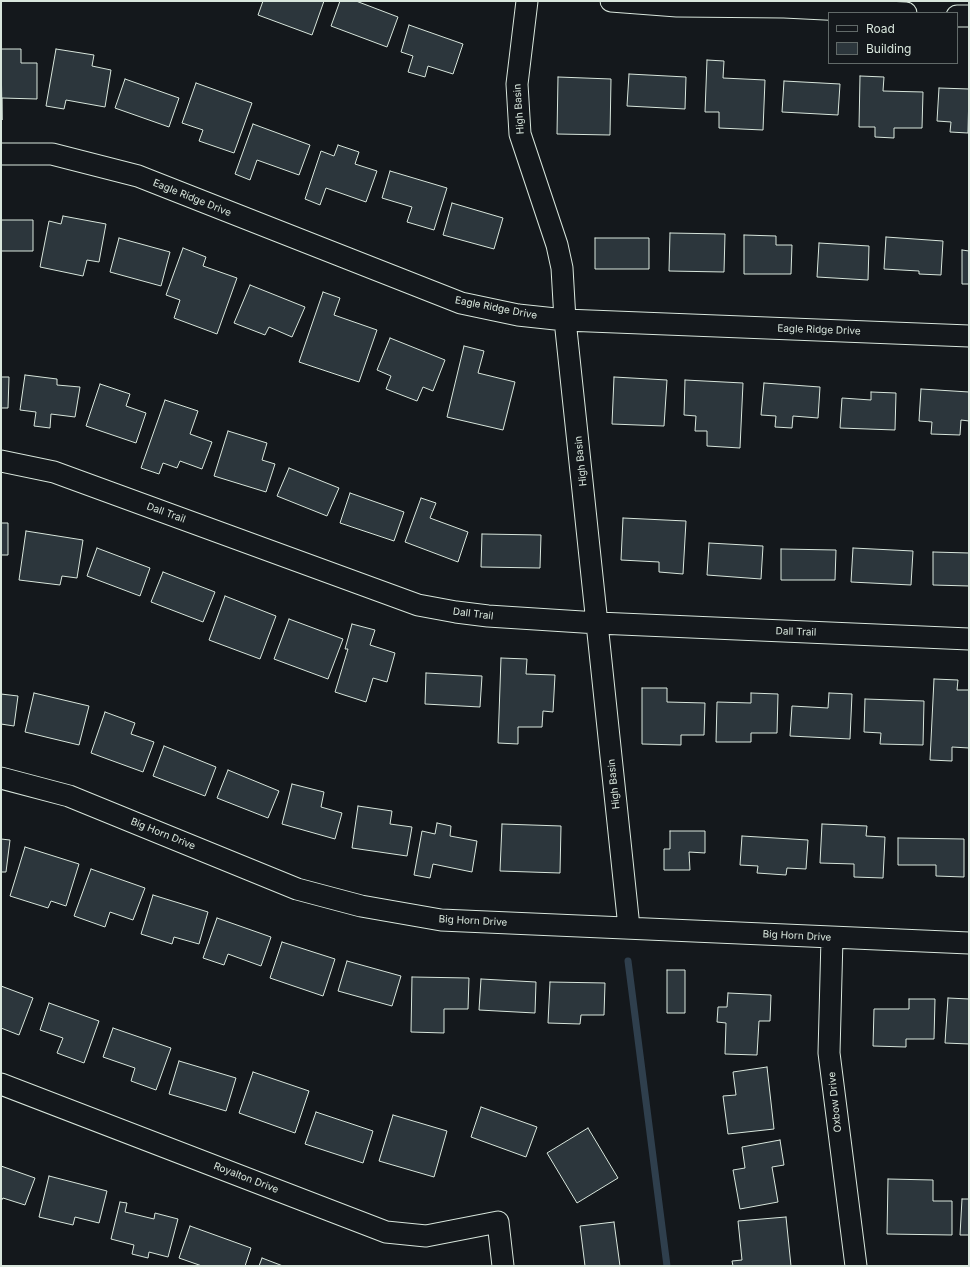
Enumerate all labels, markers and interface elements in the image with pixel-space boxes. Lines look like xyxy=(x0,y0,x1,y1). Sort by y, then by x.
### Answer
legend xyxy=(828,12,958,64)
text: Road xyxy=(866,21,895,36)
text: Building xyxy=(866,41,911,56)
street label: High Basin xyxy=(511,83,527,135)
street label: Eagle Ridge Drive xyxy=(151,177,233,219)
street label: Eagle Ridge Drive xyxy=(454,294,538,322)
street label: Eagle Ridge Drive xyxy=(777,323,861,337)
street label: High Basin xyxy=(572,435,590,487)
street label: Dall Trail xyxy=(145,500,187,526)
street label: Dall Trail xyxy=(452,606,494,622)
street label: Dall Trail xyxy=(776,625,816,639)
street label: High Basin xyxy=(605,758,623,810)
street label: Big Horn Drive xyxy=(129,816,197,852)
street label: Big Horn Drive xyxy=(438,913,508,929)
street label: Big Horn Drive xyxy=(762,928,832,944)
street label: Oxbow Drive xyxy=(826,1071,844,1133)
street label: Royalton Drive xyxy=(212,1160,280,1196)

